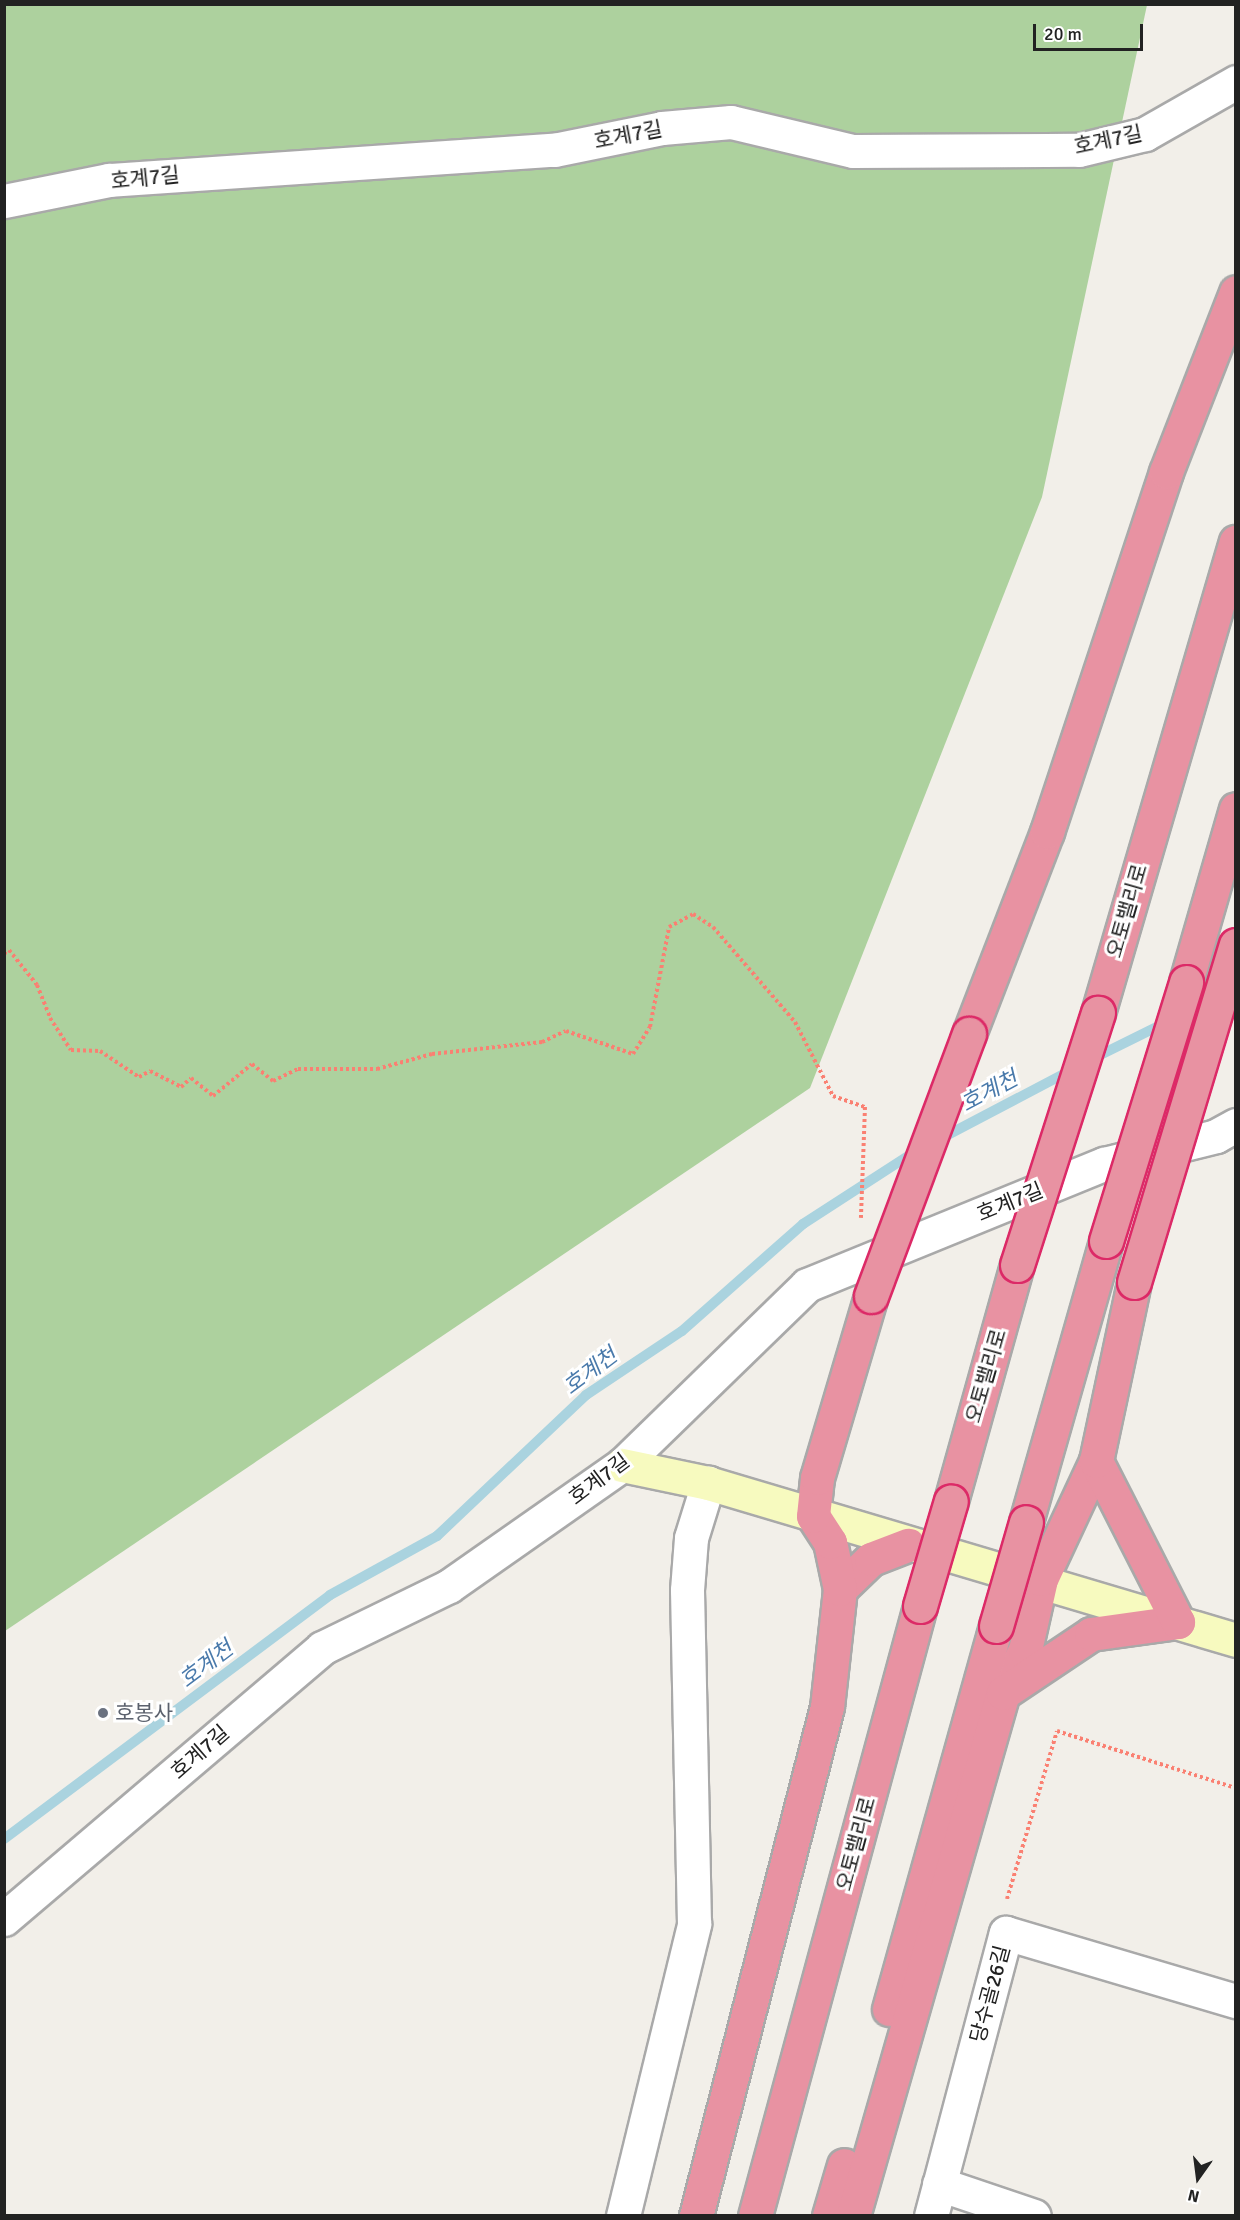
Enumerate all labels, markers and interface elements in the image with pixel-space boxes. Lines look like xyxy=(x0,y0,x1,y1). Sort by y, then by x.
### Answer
scale bar xyxy=(1036,12,1146,50)
text: 20 m xyxy=(1044,23,1082,45)
street label: 호계7길 xyxy=(592,116,664,154)
street label: 호계7길 xyxy=(1071,120,1145,160)
street label: 호계7길 xyxy=(109,162,181,194)
street label: 오토밸리로 xyxy=(1102,861,1152,961)
water label: 호계천 xyxy=(956,1065,1022,1117)
street label: 호계7길 xyxy=(973,1177,1047,1227)
street label: 오토밸리로 xyxy=(961,1326,1011,1426)
water label: 호계천 xyxy=(558,1342,622,1400)
street label: 호계7길 xyxy=(564,1448,634,1510)
water label: 호계천 xyxy=(174,1635,238,1693)
place label: 호봉사 xyxy=(115,1700,173,1726)
marker: 호봉사 xyxy=(96,1706,110,1720)
street label: 호계7길 xyxy=(166,1720,234,1784)
street label: 오토밸리로 xyxy=(831,1794,881,1894)
street label: 당수골26길 xyxy=(965,1942,1015,2046)
north arrow xyxy=(1168,2148,1228,2208)
text: N xyxy=(1186,2184,1201,2207)

